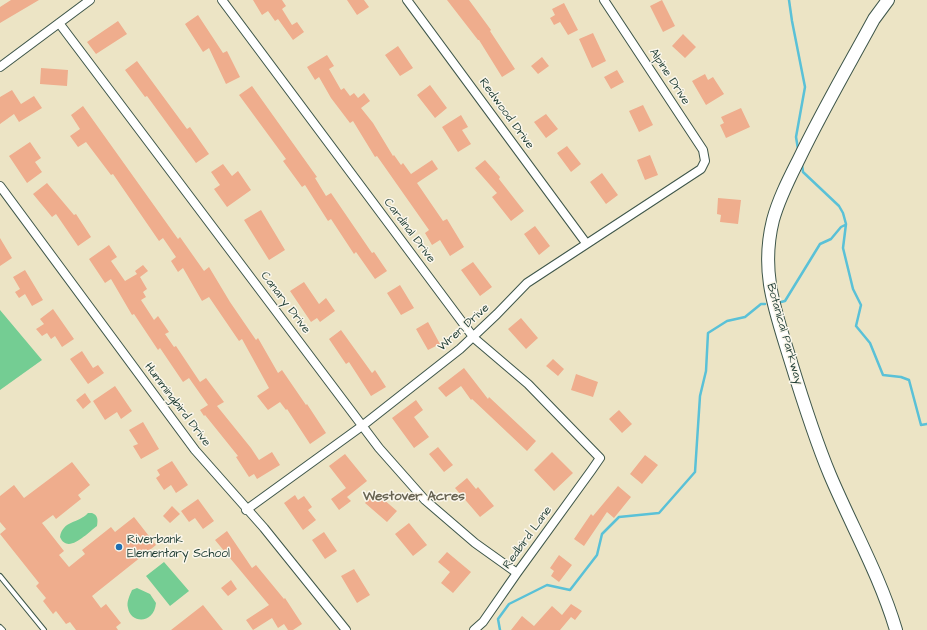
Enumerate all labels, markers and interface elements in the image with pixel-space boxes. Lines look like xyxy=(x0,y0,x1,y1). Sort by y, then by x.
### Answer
street label: Alpine Drive xyxy=(645,46,693,108)
street label: Redwood Drive xyxy=(475,76,537,152)
street label: Cardinal Drive xyxy=(380,196,438,266)
street label: Canary Drive xyxy=(257,269,313,337)
street label: Botanical Parkway xyxy=(763,282,805,386)
street label: Wren Drive xyxy=(435,301,493,355)
street label: Hummingbird Drive xyxy=(141,360,213,450)
district label: Westover Acres xyxy=(363,489,465,505)
street label: Redbird Lane xyxy=(500,504,556,572)
place label: Riverbank Elementary School xyxy=(127,533,230,561)
marker: Riverbank Elementary School xyxy=(114,542,124,552)

